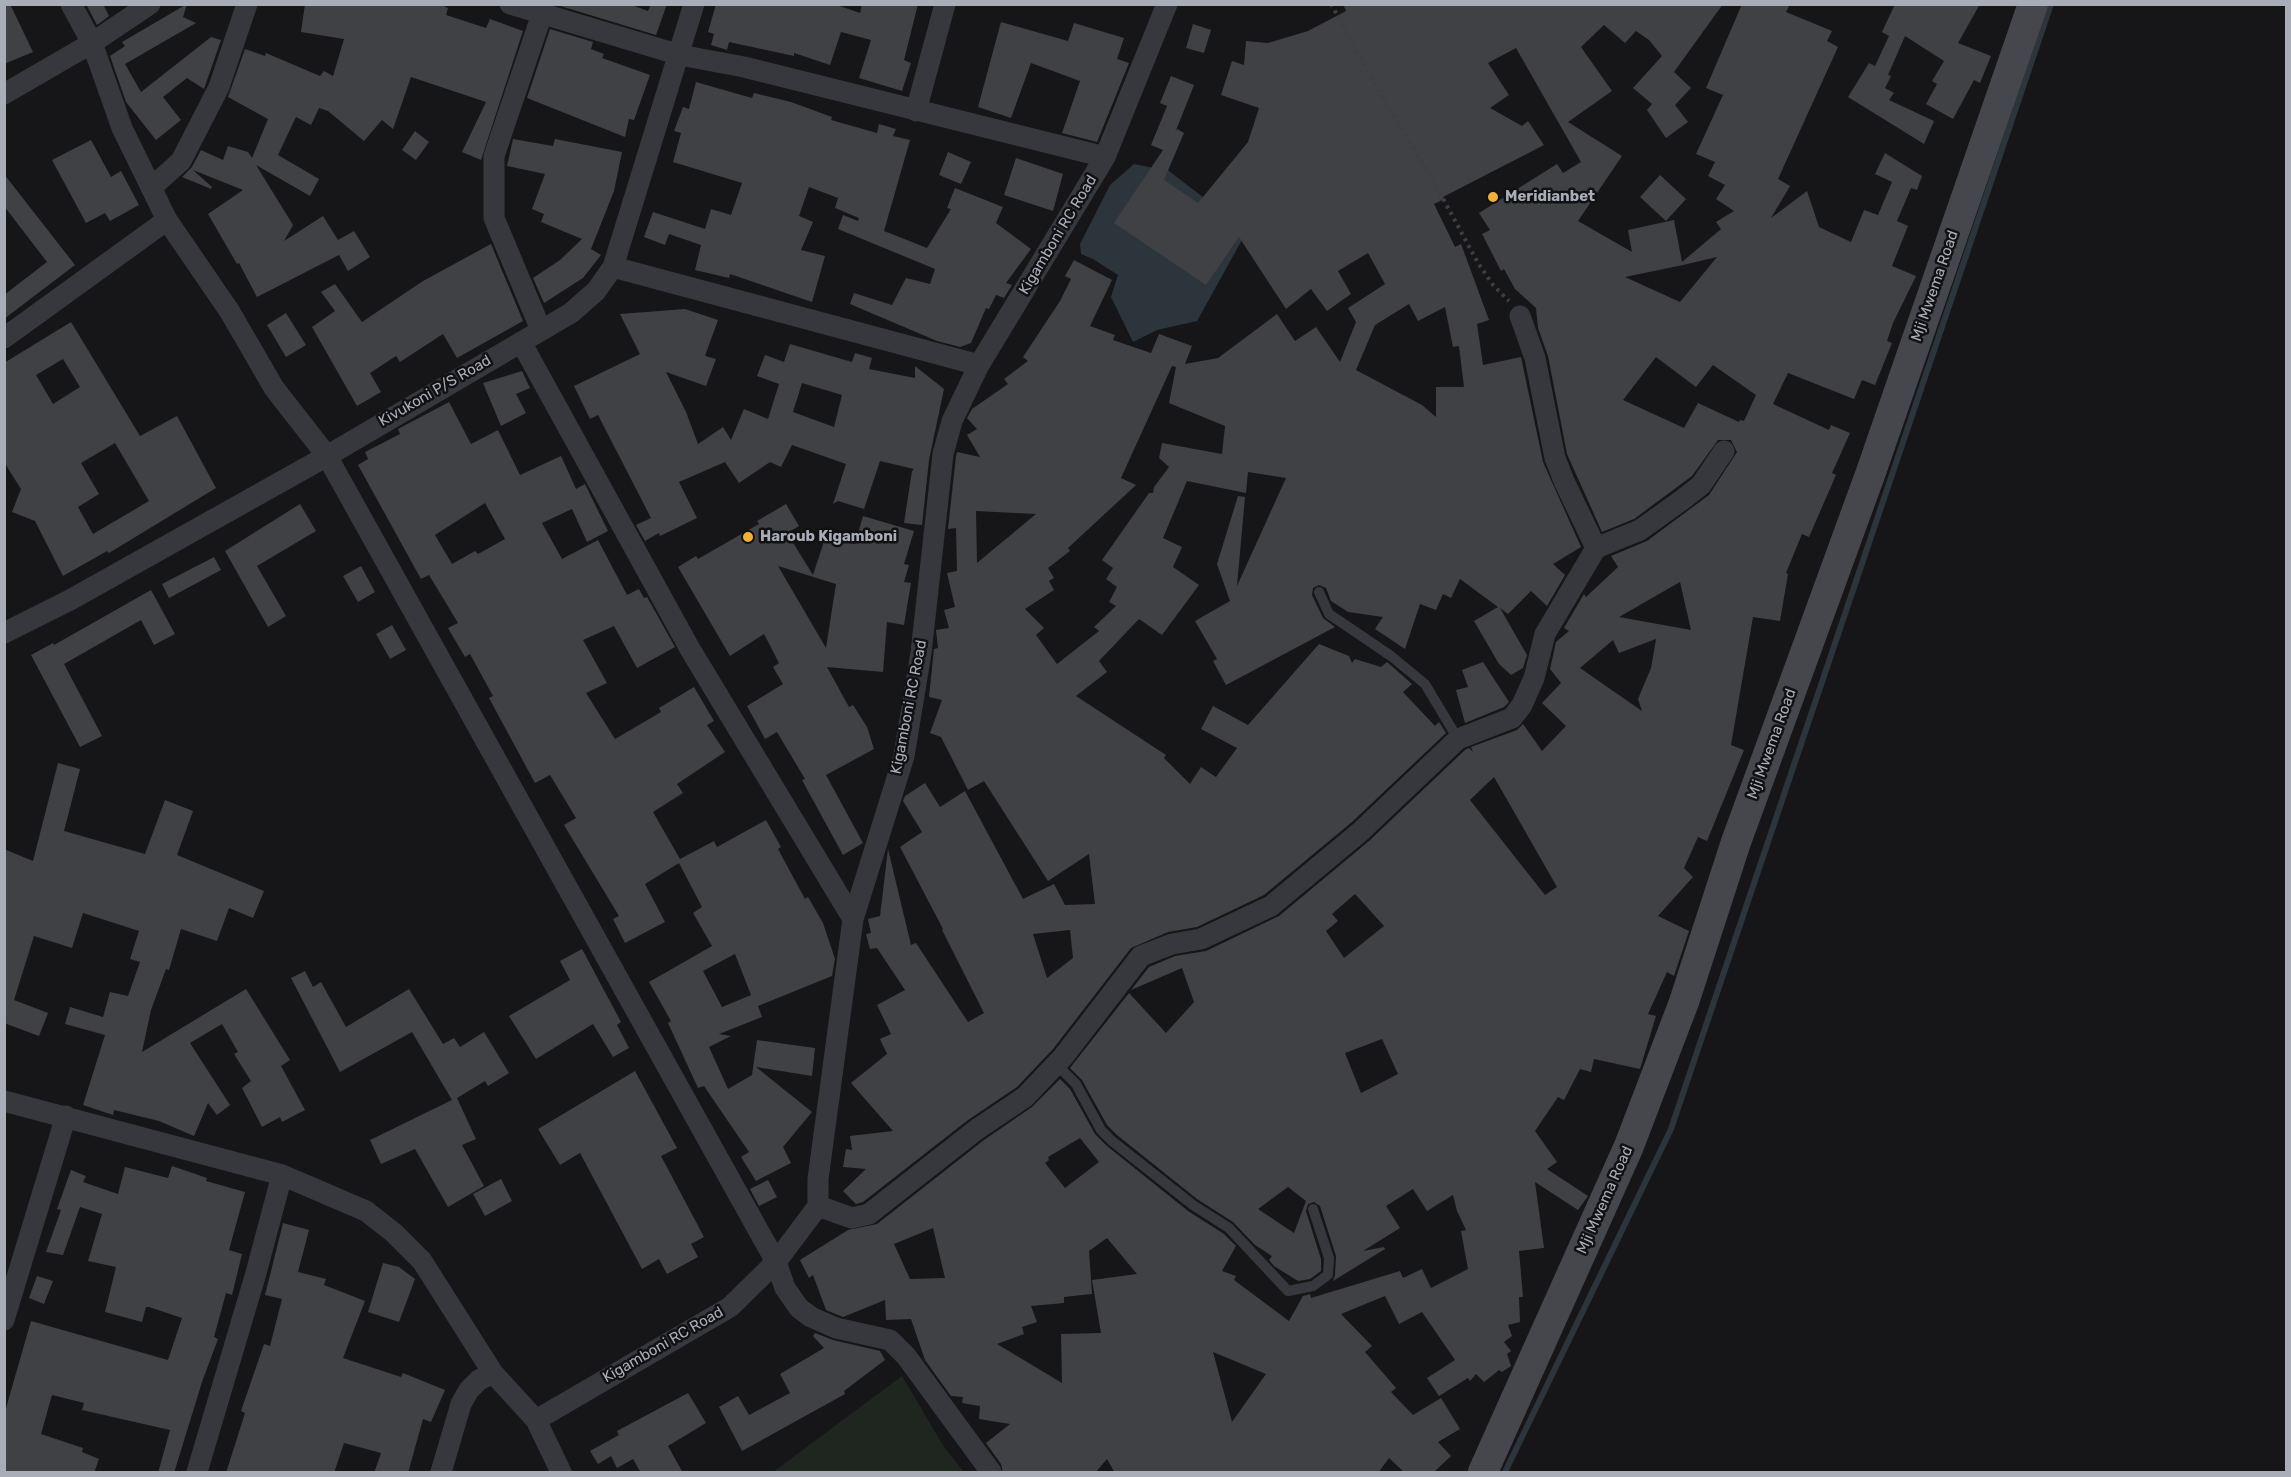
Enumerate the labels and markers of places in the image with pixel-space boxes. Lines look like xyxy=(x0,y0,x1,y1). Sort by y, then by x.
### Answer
place label: Meridianbet xyxy=(1505,188,1595,206)
marker: Meridianbet xyxy=(1486,190,1500,204)
place label: Haroub Kigamboni xyxy=(760,528,897,546)
marker: Haroub Kigamboni xyxy=(741,530,755,544)

